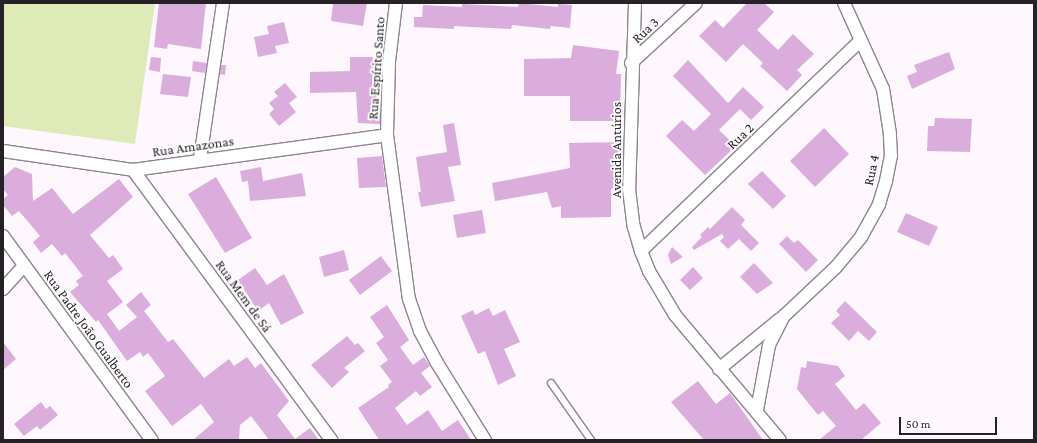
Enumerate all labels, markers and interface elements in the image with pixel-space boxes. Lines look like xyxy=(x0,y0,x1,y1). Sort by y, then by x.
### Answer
street label: Rua 3 xyxy=(628,13,662,47)
street label: Rua Espírito Santo xyxy=(364,16,388,120)
street label: Avenida Antúrios xyxy=(608,102,624,198)
street label: Rua 2 xyxy=(723,119,757,153)
street label: Rua Amazonas xyxy=(151,132,235,160)
street label: Rua 4 xyxy=(860,153,882,187)
street label: Rua Mem de Sá xyxy=(212,257,276,335)
street label: Rua Padre João Gualberto xyxy=(41,267,137,391)
scale bar xyxy=(901,409,999,435)
text: 50 m xyxy=(906,417,930,431)

